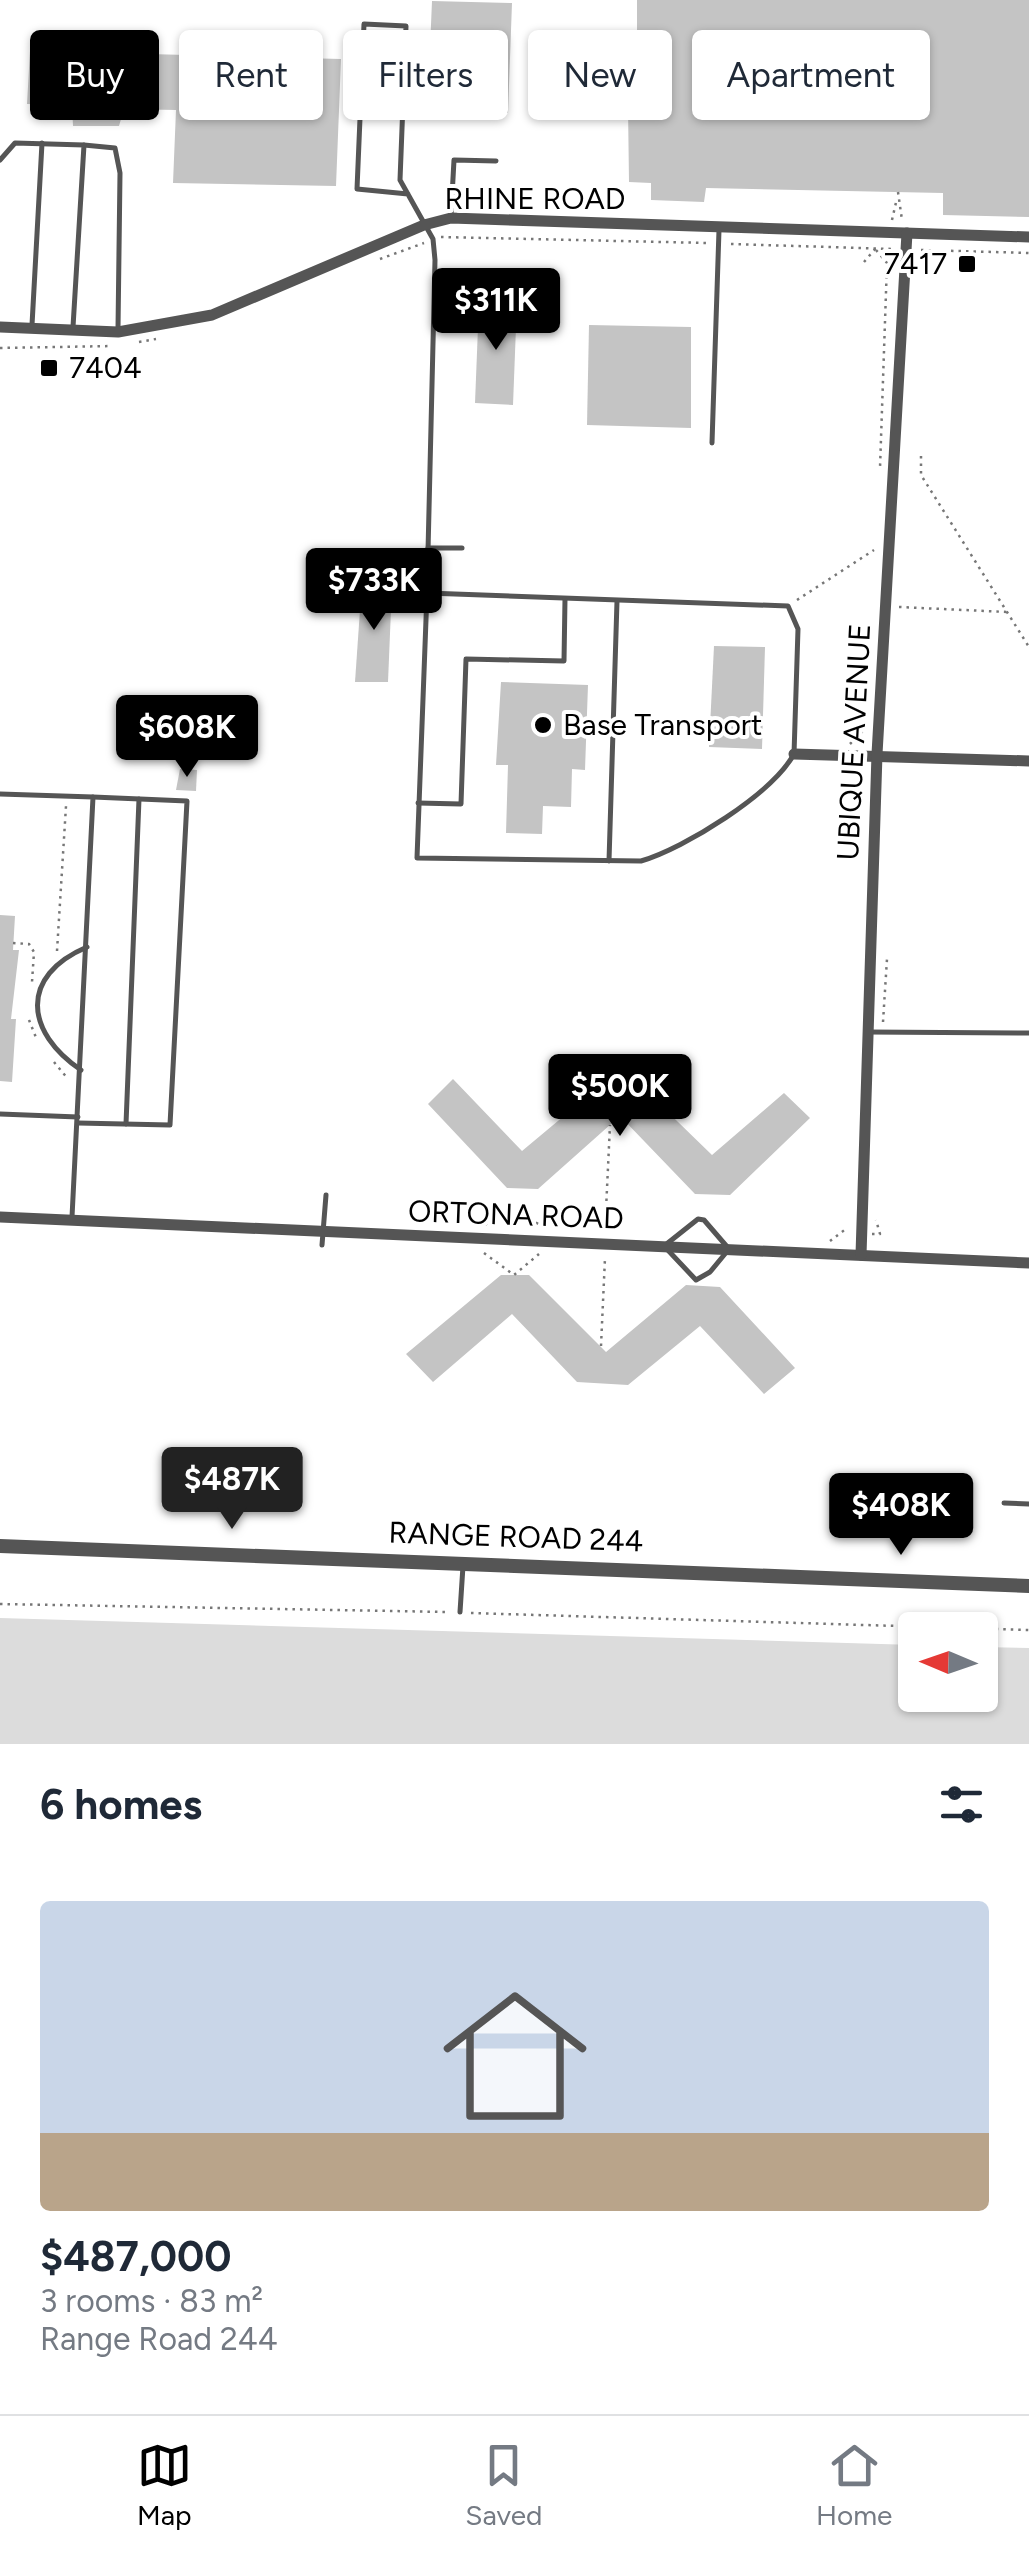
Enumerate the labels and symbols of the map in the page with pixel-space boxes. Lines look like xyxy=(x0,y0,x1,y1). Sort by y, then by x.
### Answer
street label: RHINE ROAD xyxy=(445,180,625,217)
place label: 7417 xyxy=(884,245,947,282)
marker: 7417 xyxy=(956,253,978,275)
pin: $311K xyxy=(426,268,566,353)
place label: 7404 xyxy=(69,349,142,386)
marker: 7404 xyxy=(38,357,60,379)
pin: $733K xyxy=(304,548,444,633)
street label: UBIQUE AVENUE xyxy=(829,623,878,861)
pin: $608K xyxy=(117,695,257,780)
place label: Base Transport xyxy=(563,706,762,743)
marker: Base Transport xyxy=(532,714,554,736)
pin: $500K xyxy=(550,1054,690,1139)
street label: ORTONA ROAD xyxy=(408,1192,624,1237)
pin: $487K xyxy=(162,1447,302,1532)
pin: $408K xyxy=(831,1473,971,1558)
street label: RANGE ROAD 244 xyxy=(388,1514,644,1559)
north arrow xyxy=(898,1612,998,1712)

